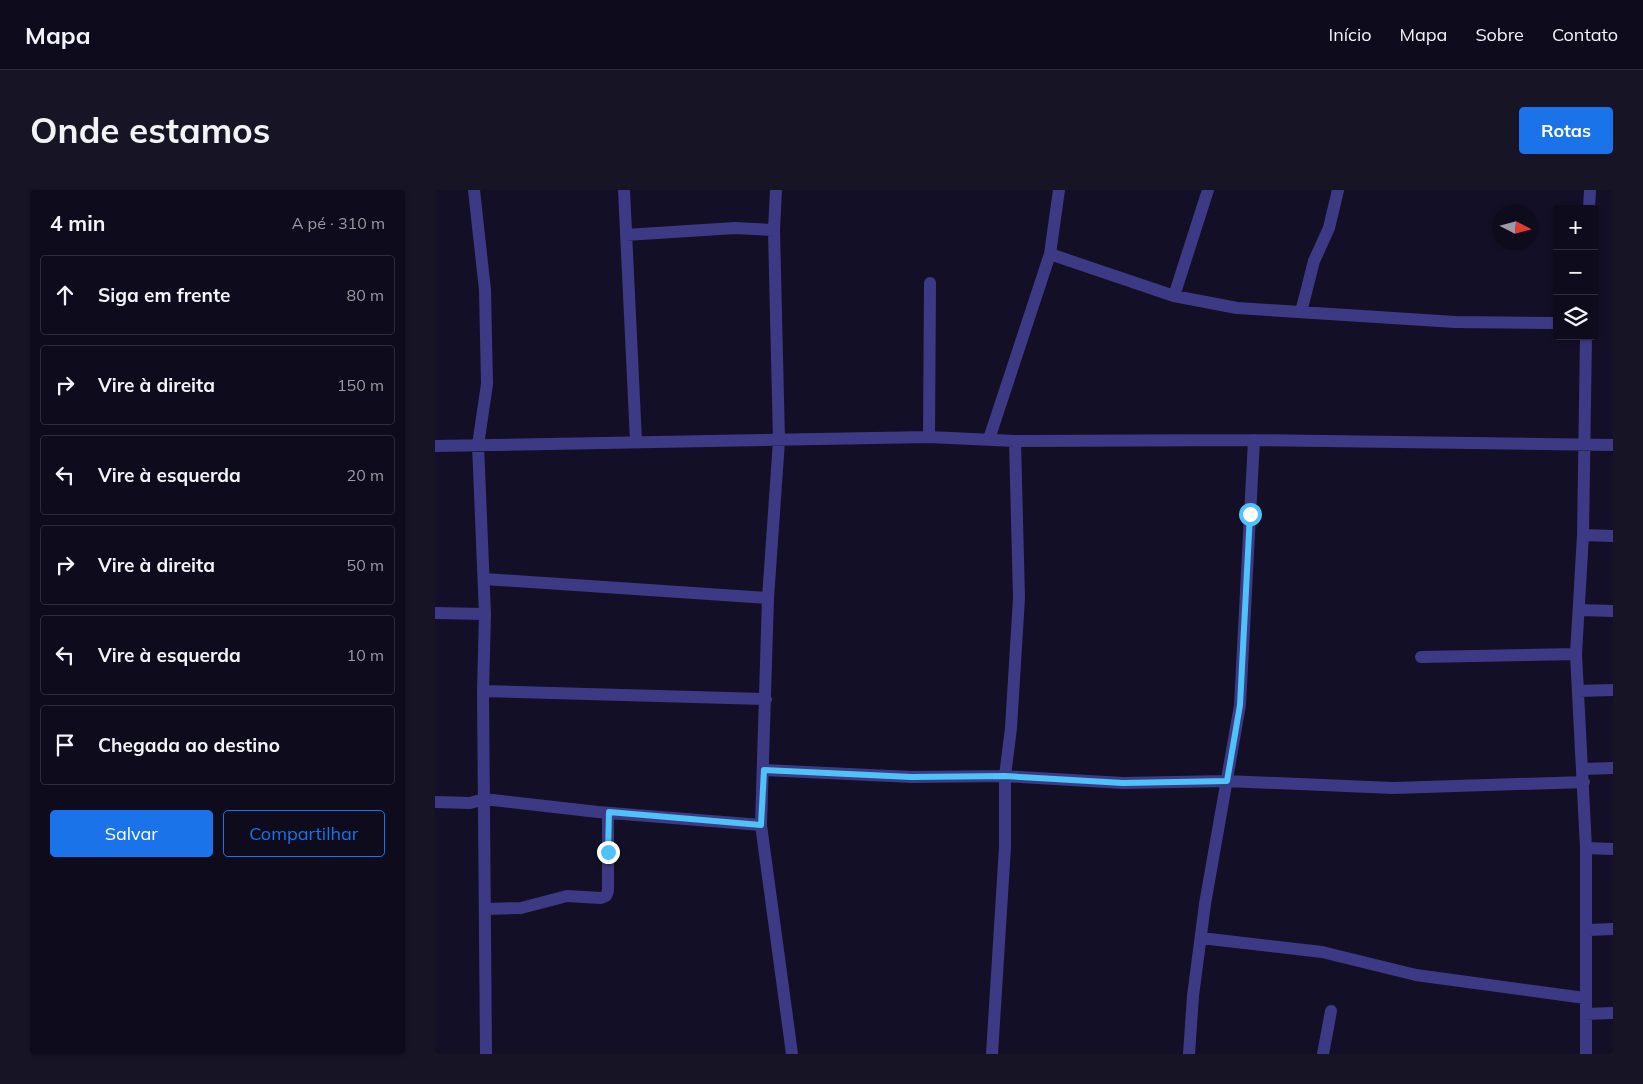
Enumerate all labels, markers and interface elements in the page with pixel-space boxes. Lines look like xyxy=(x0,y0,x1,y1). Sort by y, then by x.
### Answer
text: Mapa xyxy=(25,20,91,50)
text: Início xyxy=(1329,23,1372,46)
text: Mapa xyxy=(1400,23,1447,46)
text: Sobre xyxy=(1475,23,1524,46)
text: Contato xyxy=(1552,23,1618,46)
button: Rotas xyxy=(1519,107,1613,154)
text: Onde estamos xyxy=(30,108,270,152)
north arrow xyxy=(1493,205,1538,250)
map controls xyxy=(1553,205,1598,340)
button: + xyxy=(1553,205,1598,250)
text: 4 min xyxy=(50,210,105,236)
text: A pé · 310 m xyxy=(292,213,385,233)
button: − xyxy=(1553,250,1598,295)
icon: ahead xyxy=(51,281,79,309)
text: Siga em frente xyxy=(98,283,230,307)
text: 80 m xyxy=(347,285,384,305)
button: layers xyxy=(1553,295,1598,340)
icon: right xyxy=(51,371,79,399)
text: Vire à direita xyxy=(98,373,215,397)
text: 150 m xyxy=(337,375,384,395)
icon: left xyxy=(51,461,79,489)
text: Vire à esquerda xyxy=(98,463,241,487)
text: 20 m xyxy=(347,465,384,485)
route start xyxy=(1239,503,1262,526)
icon: right xyxy=(51,551,79,579)
text: Vire à direita xyxy=(98,553,215,577)
text: 50 m xyxy=(347,555,384,575)
icon: left xyxy=(51,641,79,669)
text: Vire à esquerda xyxy=(98,643,241,667)
text: 10 m xyxy=(347,645,384,665)
icon: arrive xyxy=(51,731,79,759)
text: Chegada ao destino xyxy=(98,733,280,757)
button: Salvar xyxy=(50,810,213,857)
button: Compartilhar xyxy=(223,810,385,857)
route end xyxy=(597,841,620,864)

